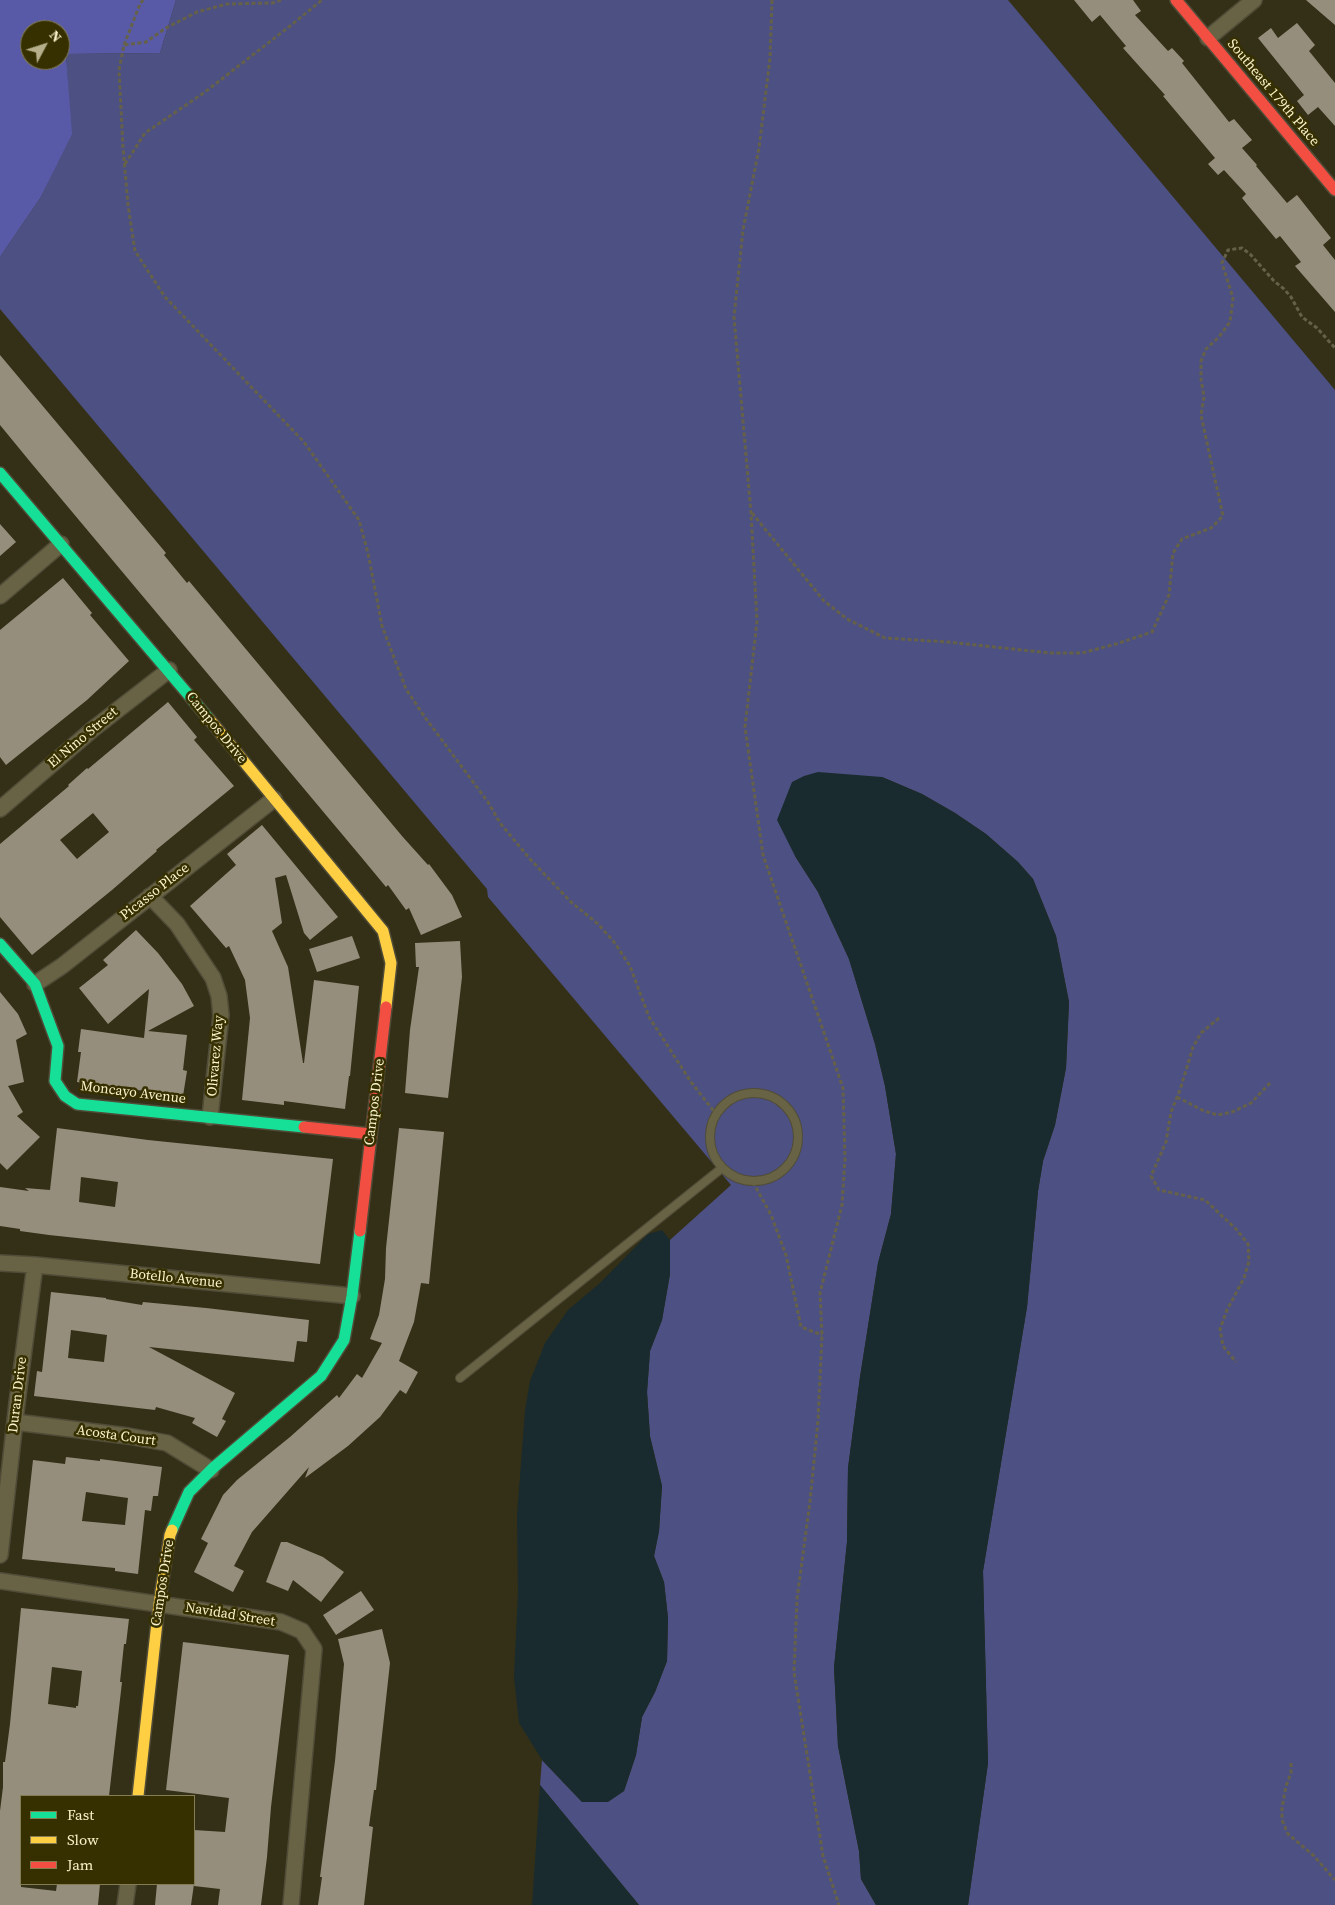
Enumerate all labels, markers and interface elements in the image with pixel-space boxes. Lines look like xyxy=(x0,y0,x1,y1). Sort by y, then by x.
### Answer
north arrow xyxy=(20,20,70,70)
text: N xyxy=(45,26,67,46)
street label: Southeast 179th Place xyxy=(1223,36,1323,150)
street label: Campos Drive xyxy=(182,689,250,767)
street label: El Nino Street xyxy=(45,704,121,772)
street label: Picasso Place xyxy=(117,860,193,924)
street label: Olivarez Way xyxy=(204,1015,228,1097)
street label: Campos Drive xyxy=(361,1058,389,1146)
street label: Moncayo Avenue xyxy=(79,1078,187,1108)
street label: Botello Avenue xyxy=(129,1266,223,1292)
street label: Duran Drive xyxy=(5,1356,31,1434)
street label: Acosta Court xyxy=(75,1422,157,1450)
street label: Campos Drive xyxy=(148,1539,178,1627)
street label: Navidad Street xyxy=(184,1600,276,1630)
legend xyxy=(20,1795,195,1885)
text: Fast xyxy=(67,1804,94,1825)
text: Slow xyxy=(67,1829,99,1850)
text: Jam xyxy=(67,1854,93,1875)

